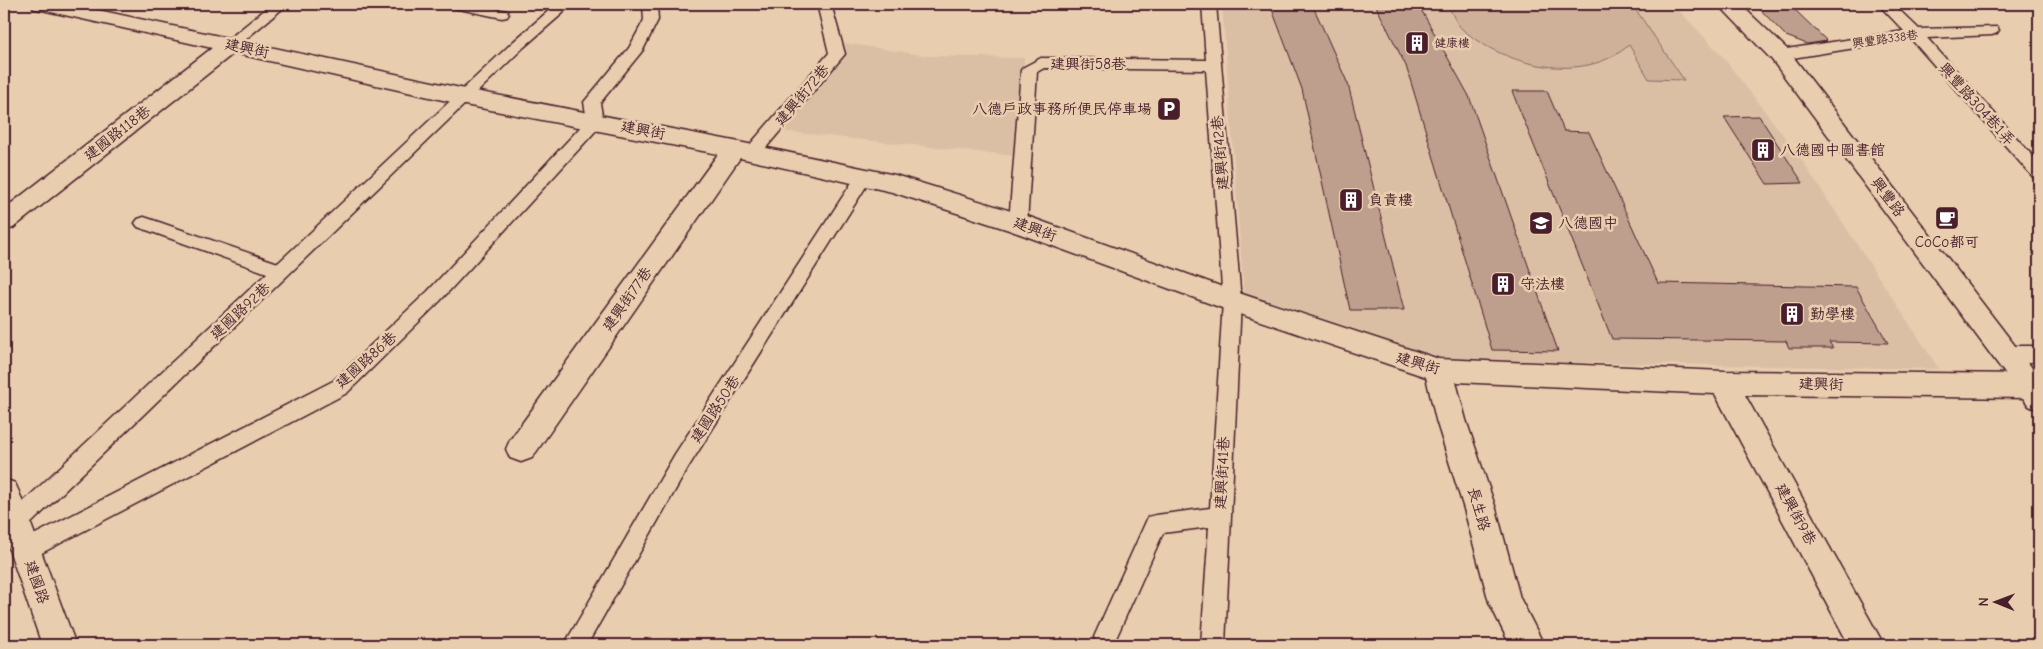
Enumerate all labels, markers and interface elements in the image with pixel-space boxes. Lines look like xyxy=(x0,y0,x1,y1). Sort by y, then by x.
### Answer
street label: 興豐路338巷 xyxy=(1851,27,1919,51)
building icon: 健康樓 xyxy=(1404,30,1430,56)
street label: 建興街 xyxy=(223,35,271,61)
place label: 健康樓 xyxy=(1434,36,1470,50)
street label: 建興街58巷 xyxy=(1050,55,1126,73)
street label: 興豐路304巷1弄 xyxy=(1935,59,2019,149)
street label: 建興街72巷 xyxy=(771,61,833,129)
parking icon: 八德戶政事務所便民停車場 xyxy=(1156,96,1182,122)
place label: 八德戶政事務所便民停車場 xyxy=(972,100,1152,118)
street label: 建國路118巷 xyxy=(80,101,154,165)
street label: 建興街42巷 xyxy=(1208,115,1232,191)
street label: 建興街 xyxy=(619,117,667,143)
building icon: 八德國中圖書館 xyxy=(1750,137,1776,163)
place label: 八德國中圖書館 xyxy=(1780,141,1885,159)
street label: 興豐路 xyxy=(1867,174,1909,220)
building icon: 負責樓 xyxy=(1338,187,1364,213)
place label: 負責樓 xyxy=(1368,191,1413,209)
cafe icon: CoCo都可 xyxy=(1934,205,1960,231)
school or university icon: 八德國中 xyxy=(1528,210,1554,236)
street label: 建興街 xyxy=(1011,213,1059,245)
place label: 八德國中 xyxy=(1558,214,1618,232)
place label: CoCo都可 xyxy=(1915,233,1979,251)
street label: 建興街77巷 xyxy=(598,263,656,335)
building icon: 守法樓 xyxy=(1490,271,1516,297)
place label: 守法樓 xyxy=(1520,275,1565,293)
street label: 建國路92巷 xyxy=(206,279,274,343)
building icon: 勤學樓 xyxy=(1779,301,1805,327)
place label: 勤學樓 xyxy=(1810,305,1855,323)
street label: 建國路86巷 xyxy=(332,328,400,392)
street label: 建興街 xyxy=(1394,348,1442,378)
street label: 建國路50巷 xyxy=(686,372,744,446)
street label: 建興街 xyxy=(1798,375,1844,393)
street label: 建興街41巷 xyxy=(1211,436,1233,510)
street label: 建興街9巷 xyxy=(1772,480,1820,548)
street label: 長生路 xyxy=(1464,485,1494,533)
street label: 建國路 xyxy=(21,558,53,606)
north arrow xyxy=(1970,576,2020,626)
text: N xyxy=(1975,597,1992,606)

